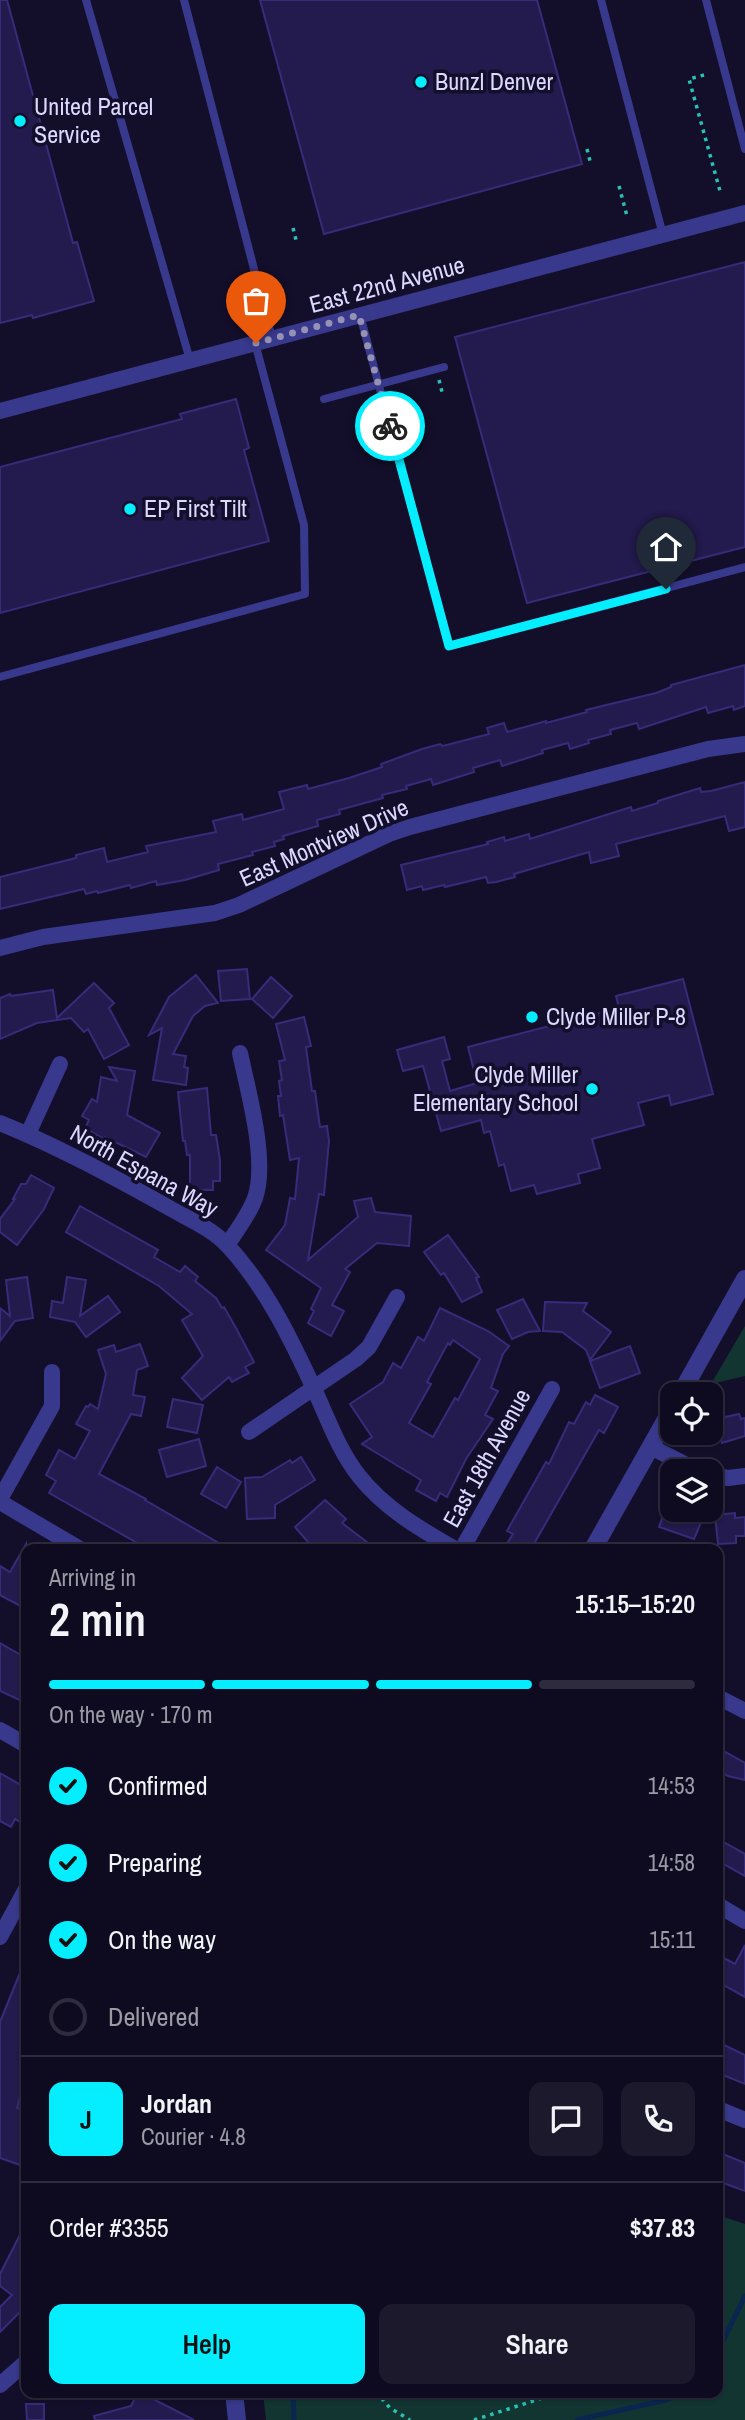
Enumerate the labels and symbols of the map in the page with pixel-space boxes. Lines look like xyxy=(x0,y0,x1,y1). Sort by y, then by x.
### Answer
place label: Bunzl Denver xyxy=(435,65,554,97)
marker: Bunzl Denver xyxy=(413,74,429,90)
place label: United Parcel Service xyxy=(34,90,153,150)
marker: United Parcel Service xyxy=(12,113,28,129)
street label: East 22nd Avenue xyxy=(306,248,468,320)
pin xyxy=(226,271,286,343)
courier xyxy=(355,391,425,461)
place label: EP First Tilt xyxy=(144,492,247,524)
marker: EP First Tilt xyxy=(122,501,138,517)
pin xyxy=(636,517,696,589)
street label: East Montview Drive xyxy=(234,791,413,894)
place label: Clyde Miller P-8 xyxy=(546,1000,686,1032)
marker: Clyde Miller P-8 xyxy=(524,1009,540,1025)
place label: Clyde Miller Elementary School xyxy=(413,1058,578,1118)
marker: Clyde Miller Elementary School xyxy=(584,1081,600,1097)
street label: North Espana Way xyxy=(65,1116,224,1224)
street label: East 18th Avenue xyxy=(435,1382,537,1533)

